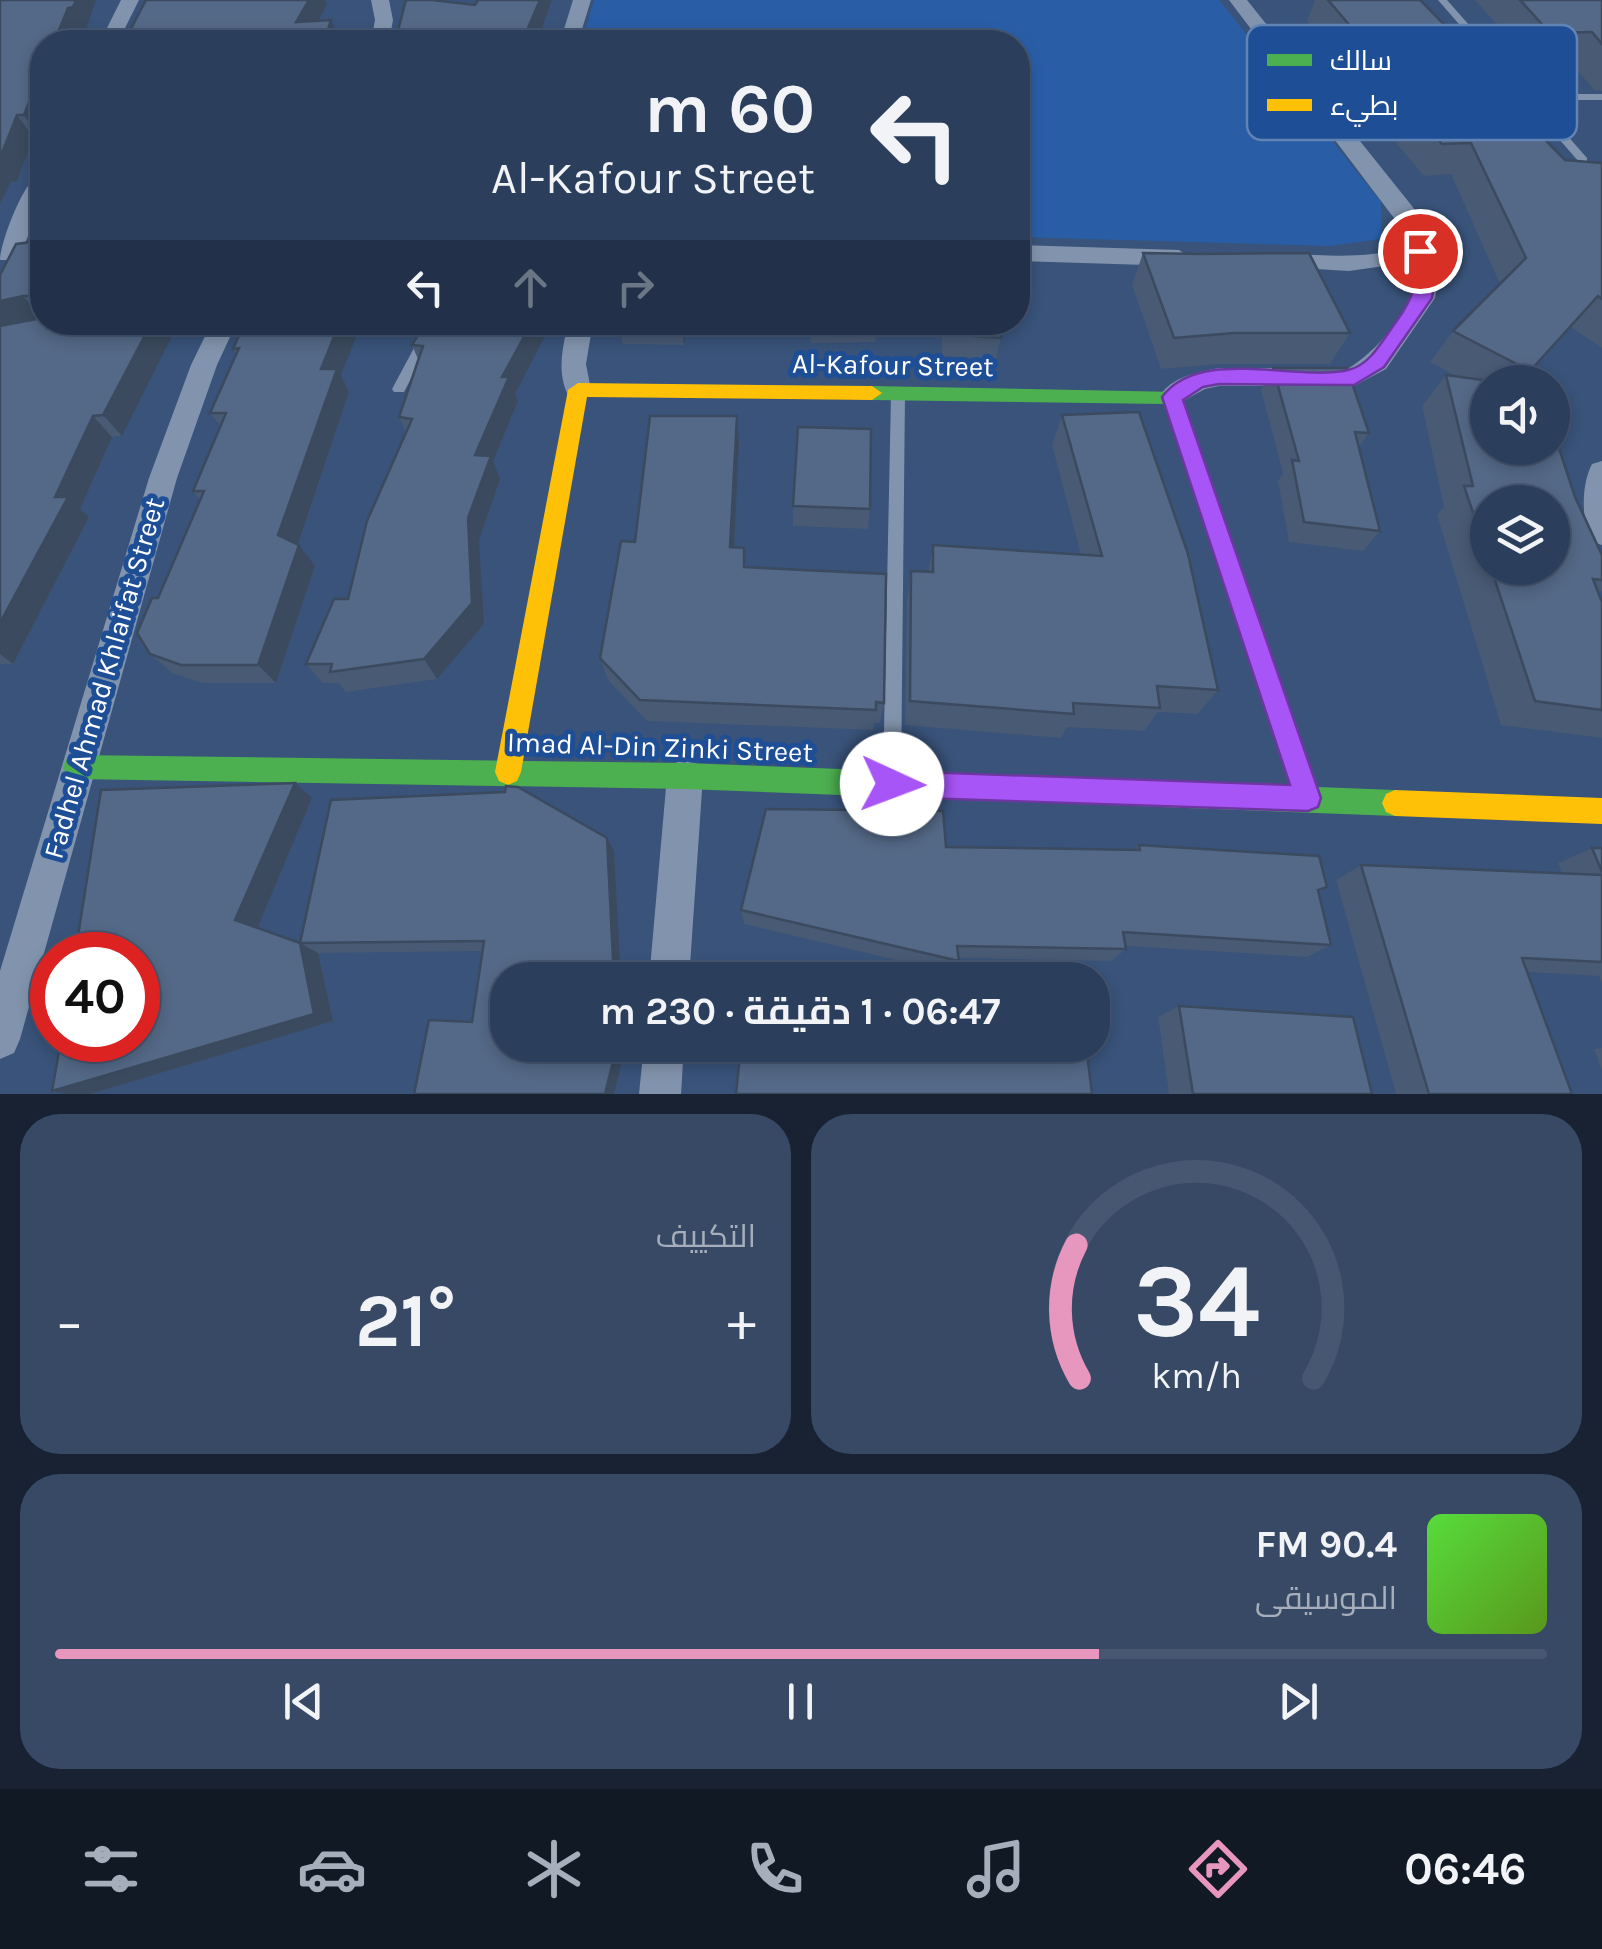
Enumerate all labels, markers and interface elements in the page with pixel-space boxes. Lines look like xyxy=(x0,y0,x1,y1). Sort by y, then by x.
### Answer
legend xyxy=(1247,25,1577,140)
text: سالك xyxy=(1330,44,1392,77)
text: 60 m xyxy=(644,68,815,150)
icon: left xyxy=(850,70,980,200)
text: بطيء xyxy=(1330,89,1398,127)
text: Al-Kafour Street xyxy=(491,152,815,204)
pin xyxy=(1378,209,1463,294)
icon: arrive xyxy=(1393,224,1448,279)
icon: left xyxy=(398,260,453,315)
icon: ahead xyxy=(503,260,558,315)
icon: right xyxy=(608,260,663,315)
street label: Al-Kafour Street xyxy=(792,347,994,383)
map controls xyxy=(1470,365,1570,585)
button: sound xyxy=(1470,365,1570,465)
button: layers xyxy=(1470,485,1570,585)
street label: Fadhel Ahmad Khlaifat Street xyxy=(37,494,171,862)
street label: Imad Al-Din Zinki Street xyxy=(506,725,814,769)
position arrow xyxy=(840,732,944,836)
speed limit sign: 40 xyxy=(30,932,160,1062)
text: 06:47 · 1 دقيقة · 230 m xyxy=(600,989,1000,1034)
text: التكييف xyxy=(656,1218,756,1255)
text: 34 xyxy=(1133,1241,1260,1362)
text: 21° xyxy=(355,1277,456,1365)
text: − xyxy=(55,1290,84,1354)
text: + xyxy=(727,1290,756,1354)
text: km/h xyxy=(1151,1355,1242,1397)
text: 90.4 FM xyxy=(1255,1522,1397,1567)
text: الموسيقى xyxy=(1255,1580,1397,1617)
icon: previous xyxy=(276,1674,331,1729)
icon: pause xyxy=(773,1674,828,1729)
icon: next xyxy=(1271,1674,1326,1729)
icon: filters xyxy=(76,1834,146,1904)
icon: car xyxy=(297,1834,367,1904)
icon: climate xyxy=(519,1834,589,1904)
icon: phone xyxy=(740,1834,810,1904)
icon: music xyxy=(961,1834,1031,1904)
icon: directions xyxy=(1183,1834,1253,1904)
text: 06:46 xyxy=(1404,1843,1526,1895)

